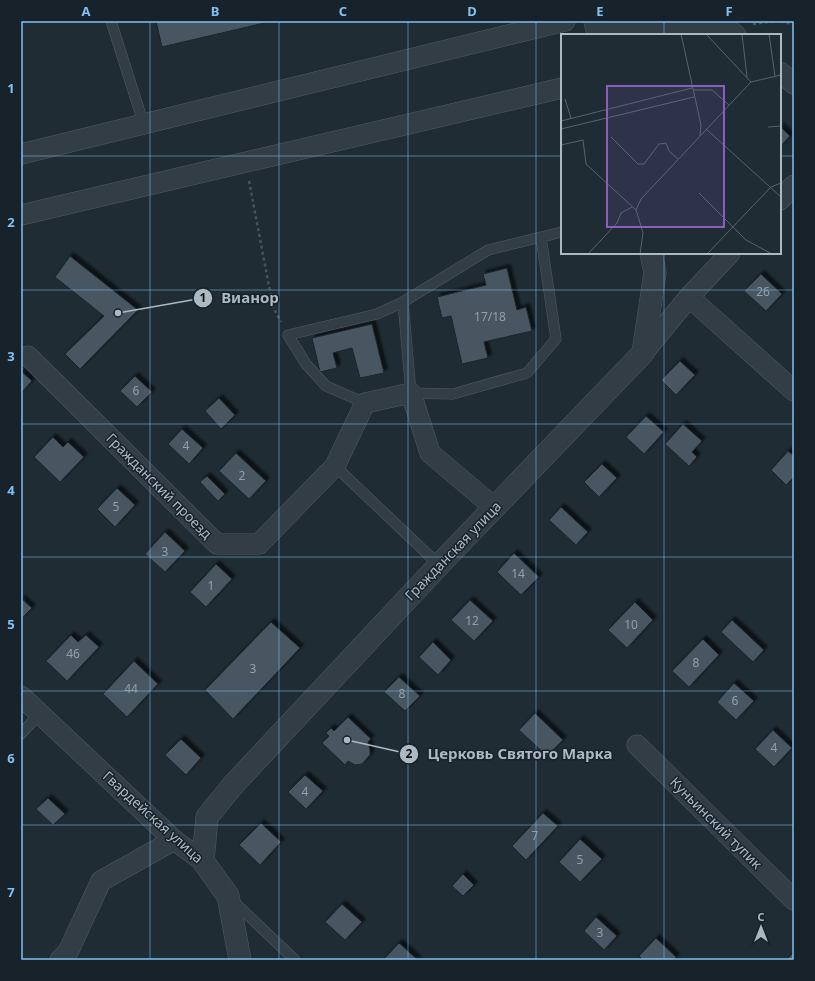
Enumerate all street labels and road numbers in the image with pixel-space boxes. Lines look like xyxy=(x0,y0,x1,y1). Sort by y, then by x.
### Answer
street label: Гражданский проезд xyxy=(102,429,217,543)
street label: Гражданская улица xyxy=(400,497,505,605)
street label: Гвардейская улица xyxy=(99,766,208,867)
street label: Куньинский тупик xyxy=(666,772,767,873)

